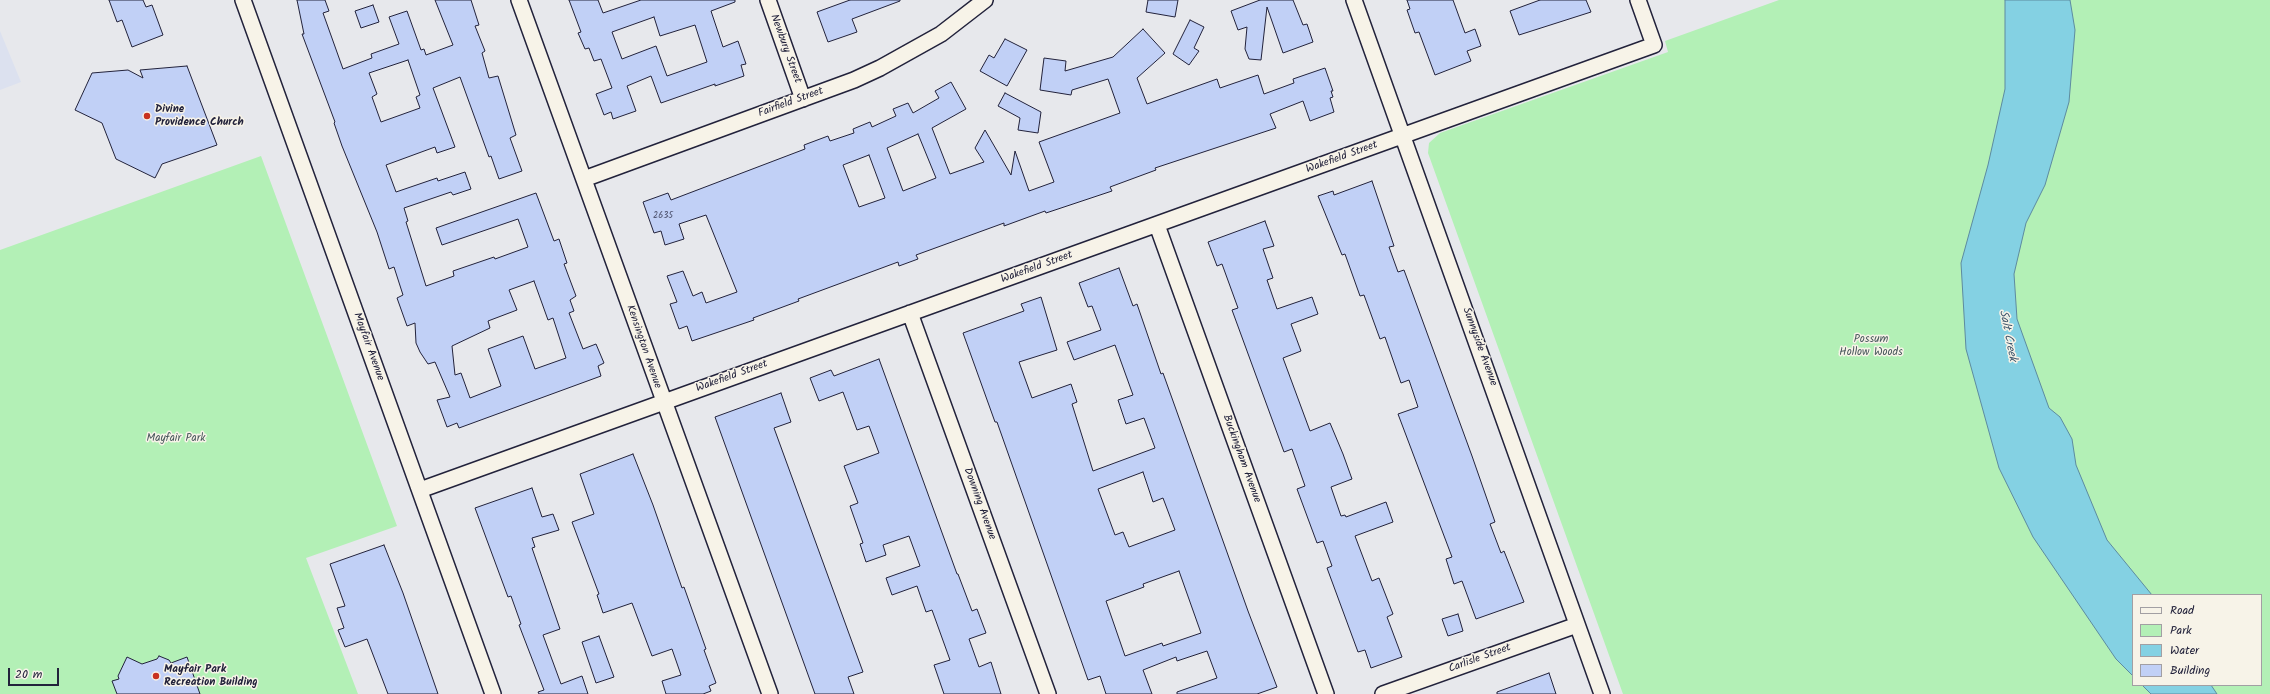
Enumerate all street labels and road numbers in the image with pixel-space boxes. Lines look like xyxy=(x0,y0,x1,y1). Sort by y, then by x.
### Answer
street label: Newbury Street xyxy=(766,13,804,85)
street label: Fairfield Street xyxy=(757,85,825,121)
street label: Wakefield Street xyxy=(1304,139,1380,177)
street label: Wakefield Street xyxy=(999,249,1075,287)
street label: Kensington Avenue xyxy=(622,303,664,391)
street label: Sunnyside Avenue xyxy=(1459,306,1499,388)
street label: Mayfair Avenue xyxy=(350,311,386,383)
street label: Wakefield Street xyxy=(694,358,770,396)
street label: Buckingham Avenue xyxy=(1219,413,1263,505)
street label: Downing Avenue xyxy=(960,466,998,542)
street label: Carlisle Street xyxy=(1447,642,1513,676)

